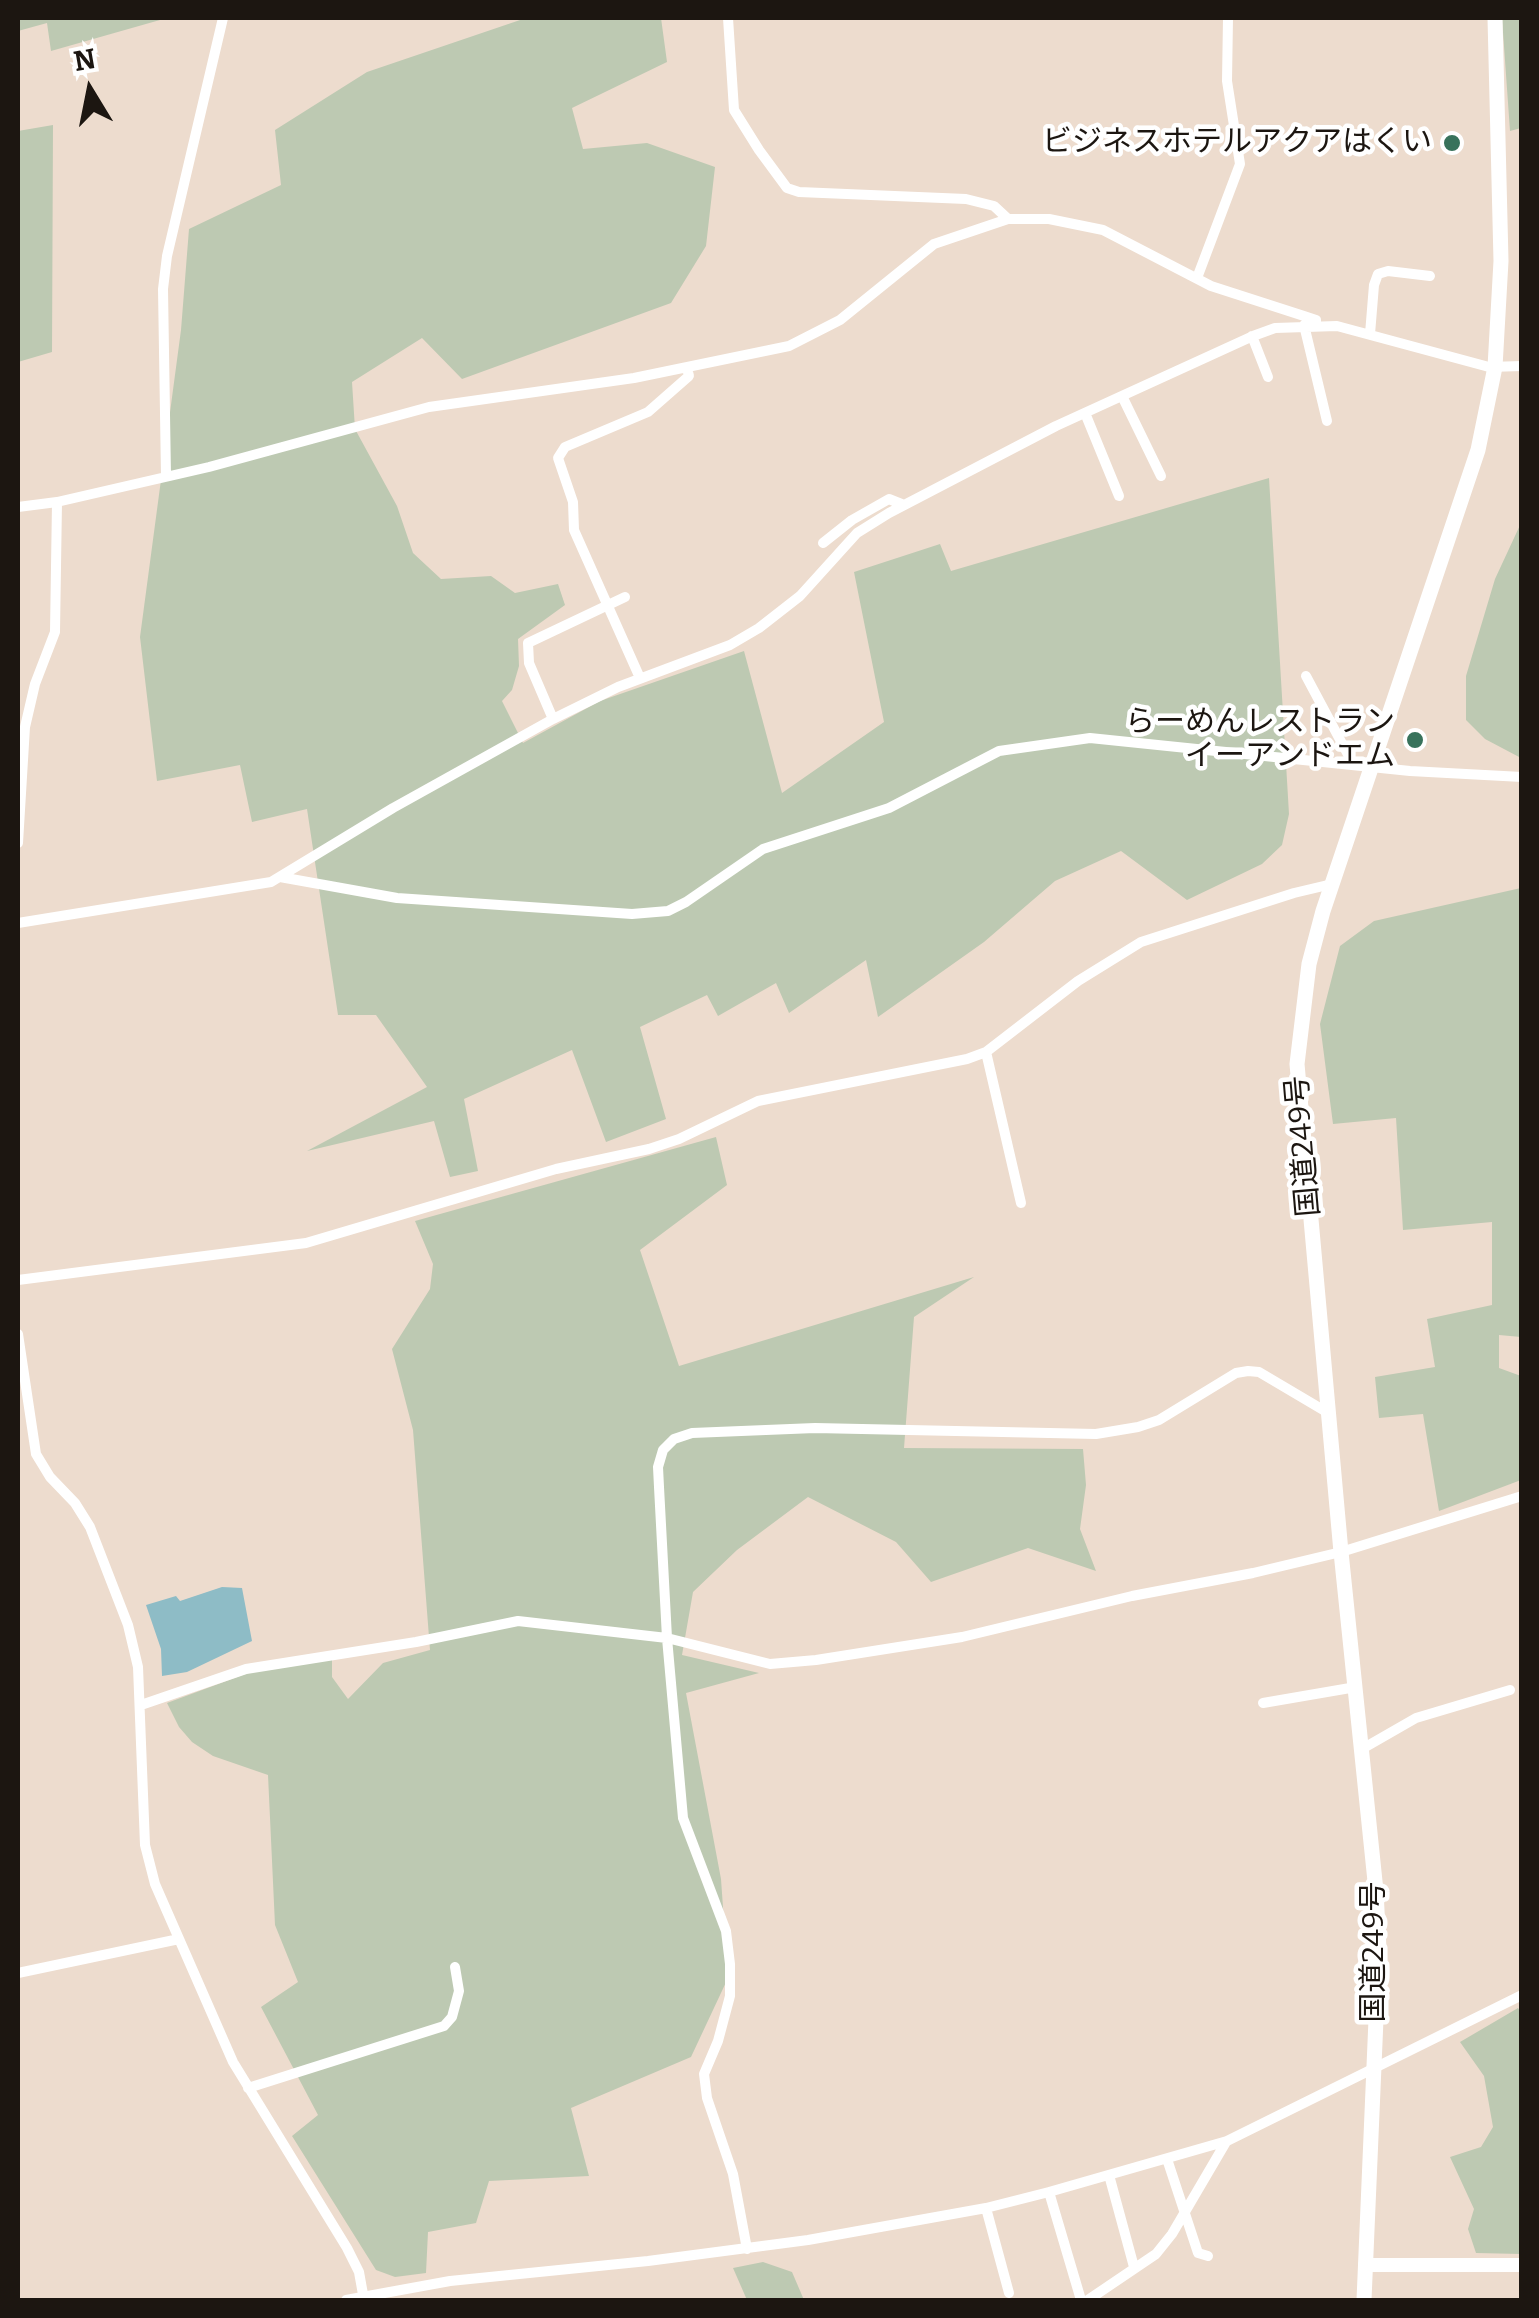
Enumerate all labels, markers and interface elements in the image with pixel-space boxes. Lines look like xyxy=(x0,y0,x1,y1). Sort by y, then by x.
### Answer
north arrow xyxy=(40,40,140,140)
text: N xyxy=(71,42,98,78)
place label: ビジネスホテルアクアはくい xyxy=(1042,125,1432,161)
marker: ビジネスホテルアクアはくい xyxy=(1441,132,1463,154)
place label: らーめんレストラン イーアンドエム xyxy=(1125,705,1395,776)
marker: らーめんレストラン イーアンドエム xyxy=(1404,729,1426,751)
street label: 国道249号 xyxy=(1280,1074,1328,1218)
street label: 国道249号 xyxy=(1357,1881,1393,2023)

